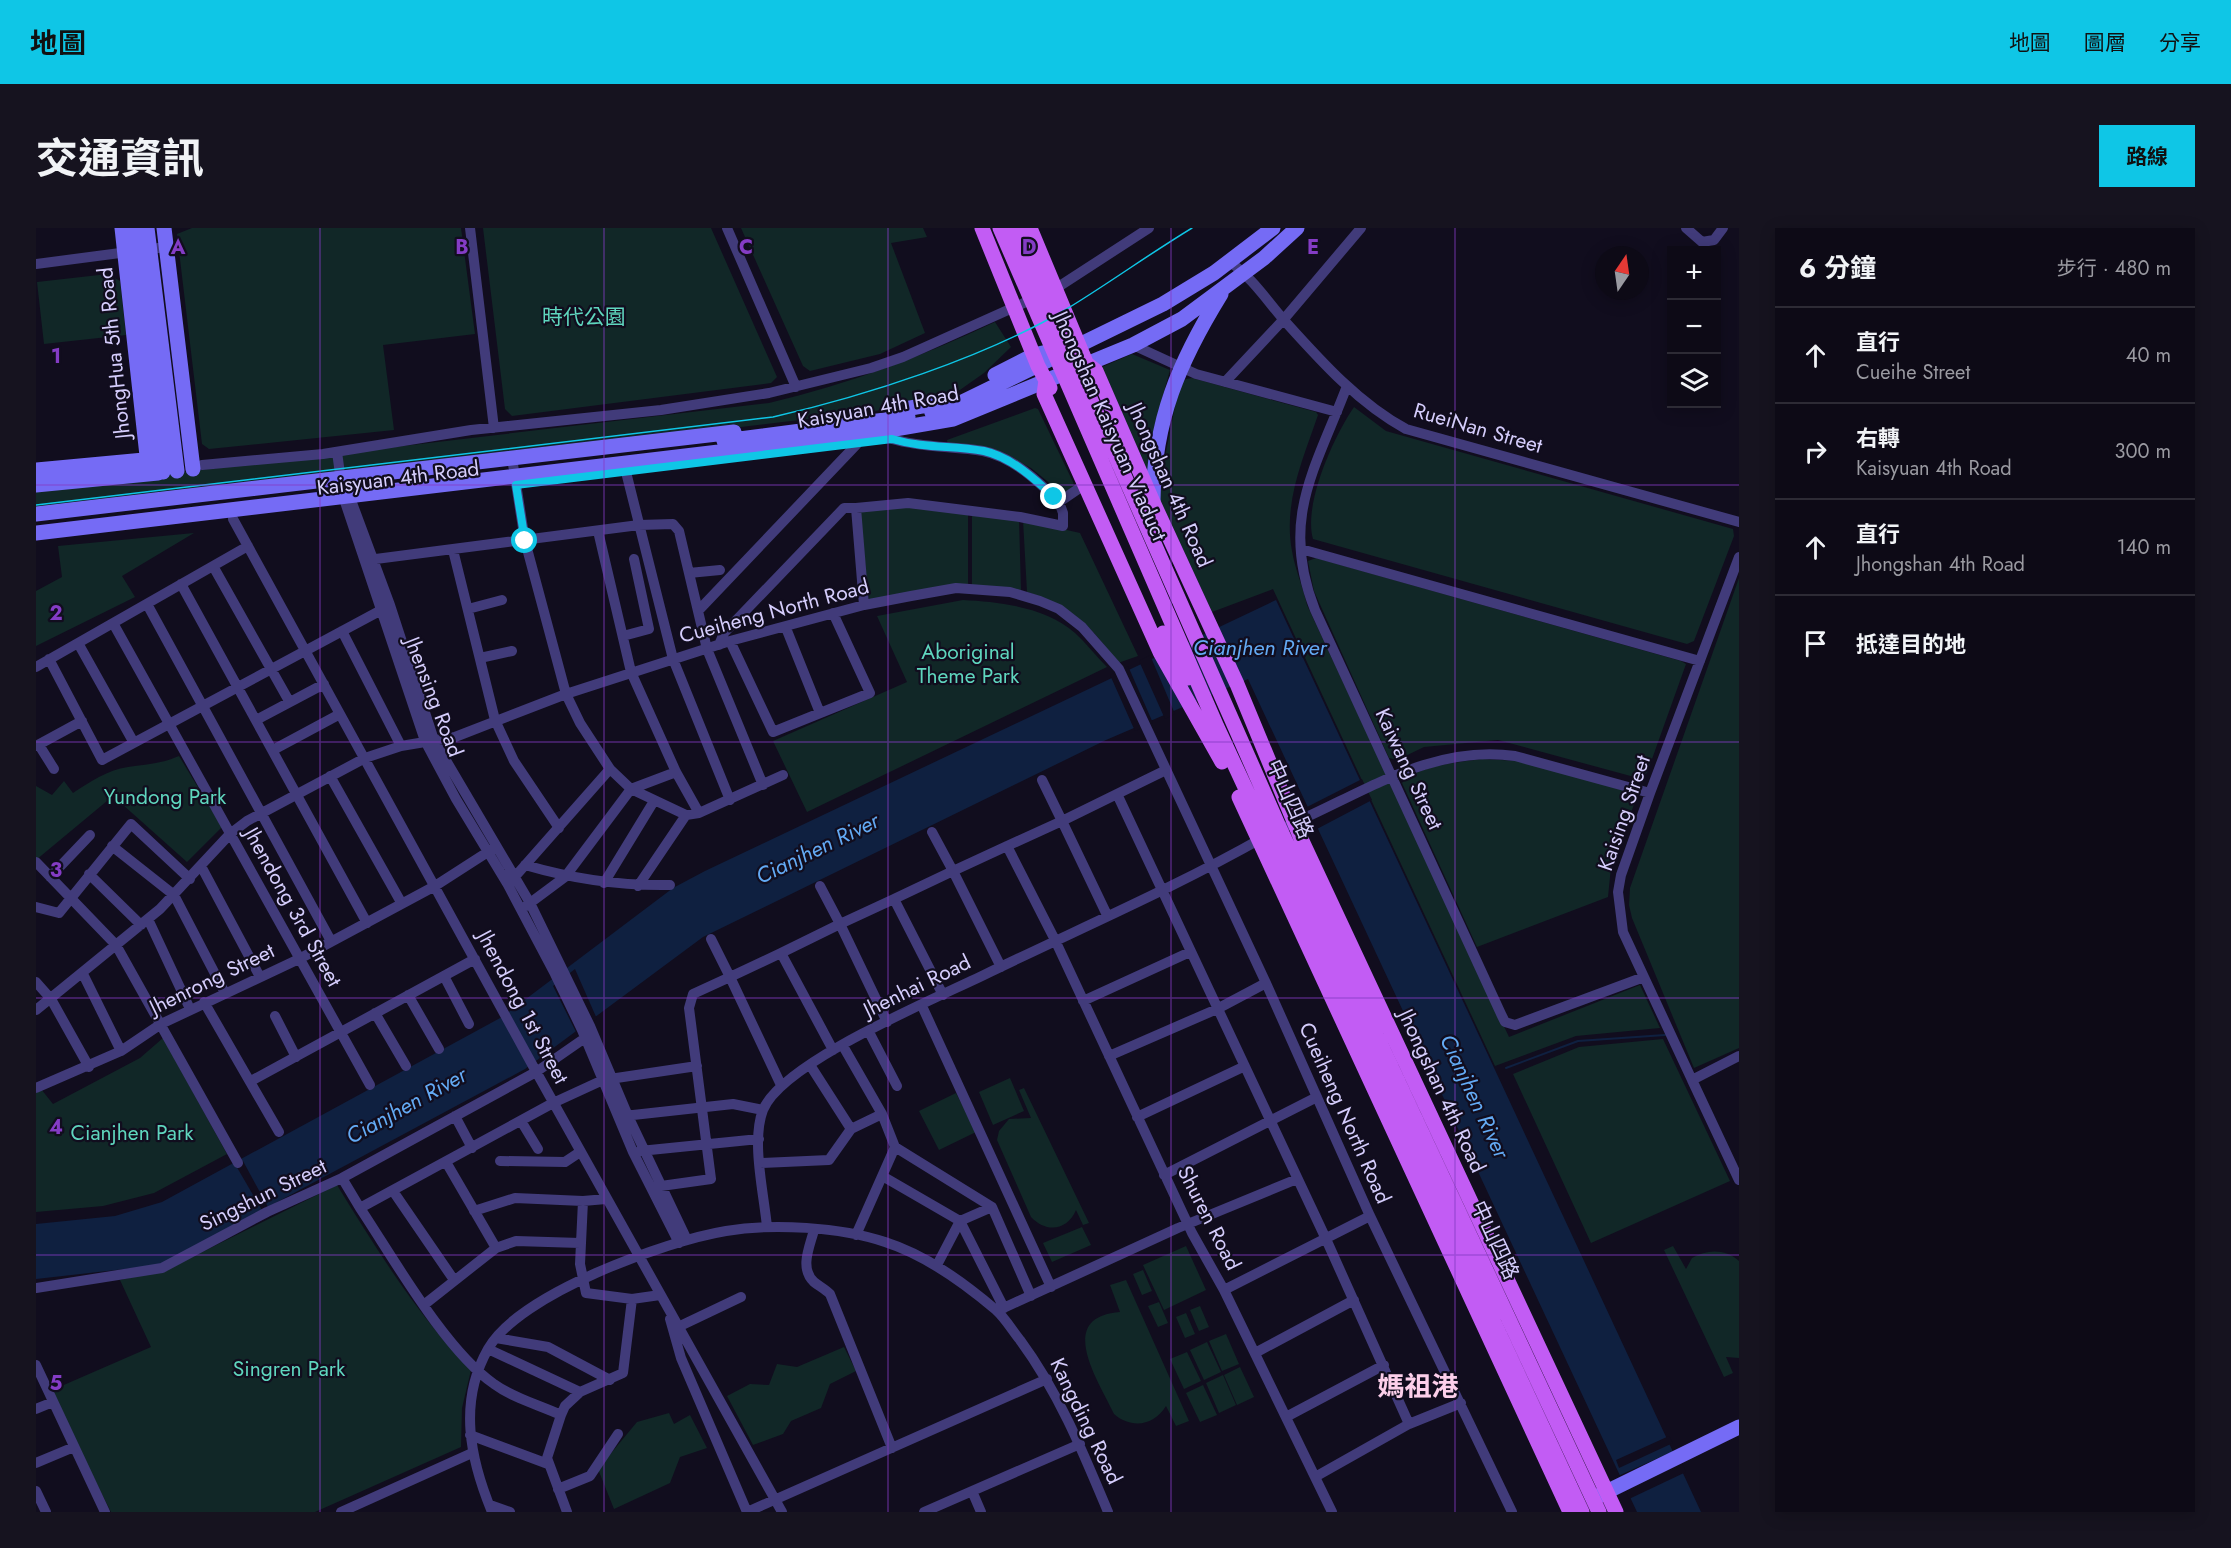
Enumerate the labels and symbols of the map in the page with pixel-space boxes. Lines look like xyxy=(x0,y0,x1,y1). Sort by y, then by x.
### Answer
text: A xyxy=(170,233,186,262)
text: B xyxy=(455,233,469,262)
text: C xyxy=(739,233,753,262)
text: D xyxy=(1022,233,1036,262)
text: E xyxy=(1307,233,1319,262)
north arrow xyxy=(1595,246,1649,300)
street label: JhongHua 5th Road xyxy=(90,266,138,443)
park label: 時代公園 xyxy=(542,302,626,332)
street label: Jhongshan Kaisyuan Viaduct xyxy=(1045,304,1174,546)
text: 1 xyxy=(51,342,61,371)
street label: Kaisyuan 4th Road xyxy=(795,378,961,436)
street label: Jhongshan 4th Road xyxy=(1119,395,1220,572)
street label: RueiNan Street xyxy=(1410,395,1546,461)
street label: Kaisyuan 4th Road xyxy=(315,453,481,503)
route end xyxy=(1040,483,1066,509)
route start xyxy=(511,527,537,553)
street label: Cueiheng North Road xyxy=(676,571,872,651)
text: 2 xyxy=(49,599,63,628)
street label: Jhensing Road xyxy=(396,630,471,761)
water label: Cianjhen River xyxy=(1193,631,1329,663)
park label: Aboriginal Theme Park xyxy=(917,637,1020,691)
street label: Kaiwang Street xyxy=(1368,703,1450,835)
street label: Kaising Street xyxy=(1590,751,1658,875)
street label: 中山四路 xyxy=(1259,755,1321,843)
park label: Yundong Park xyxy=(104,782,227,812)
water label: Cianjhen River xyxy=(750,804,886,892)
street label: Jhendong 3rd Street xyxy=(235,819,349,992)
text: 3 xyxy=(50,856,62,885)
street label: Jhendong 1st Street xyxy=(468,922,576,1089)
street label: Jhenrong Street xyxy=(142,936,280,1024)
street label: Jhenhai Road xyxy=(856,947,976,1026)
street label: Jhongshan 4th Road xyxy=(1390,1002,1493,1178)
street label: Cueiheng North Road xyxy=(1292,1018,1398,1208)
water label: Cianjhen River xyxy=(1432,1029,1518,1165)
water label: Cianjhen River xyxy=(340,1058,474,1151)
text: 4 xyxy=(49,1113,63,1142)
park label: Cianjhen Park xyxy=(71,1118,194,1148)
street label: Singshun Street xyxy=(194,1151,332,1239)
street label: Shuren Road xyxy=(1170,1160,1248,1276)
street label: 中山四路 xyxy=(1464,1196,1526,1284)
street label: Kangding Road xyxy=(1042,1353,1130,1489)
park label: Singren Park xyxy=(233,1354,346,1384)
district label: 媽祖港 xyxy=(1378,1367,1459,1406)
text: 5 xyxy=(50,1369,63,1398)

